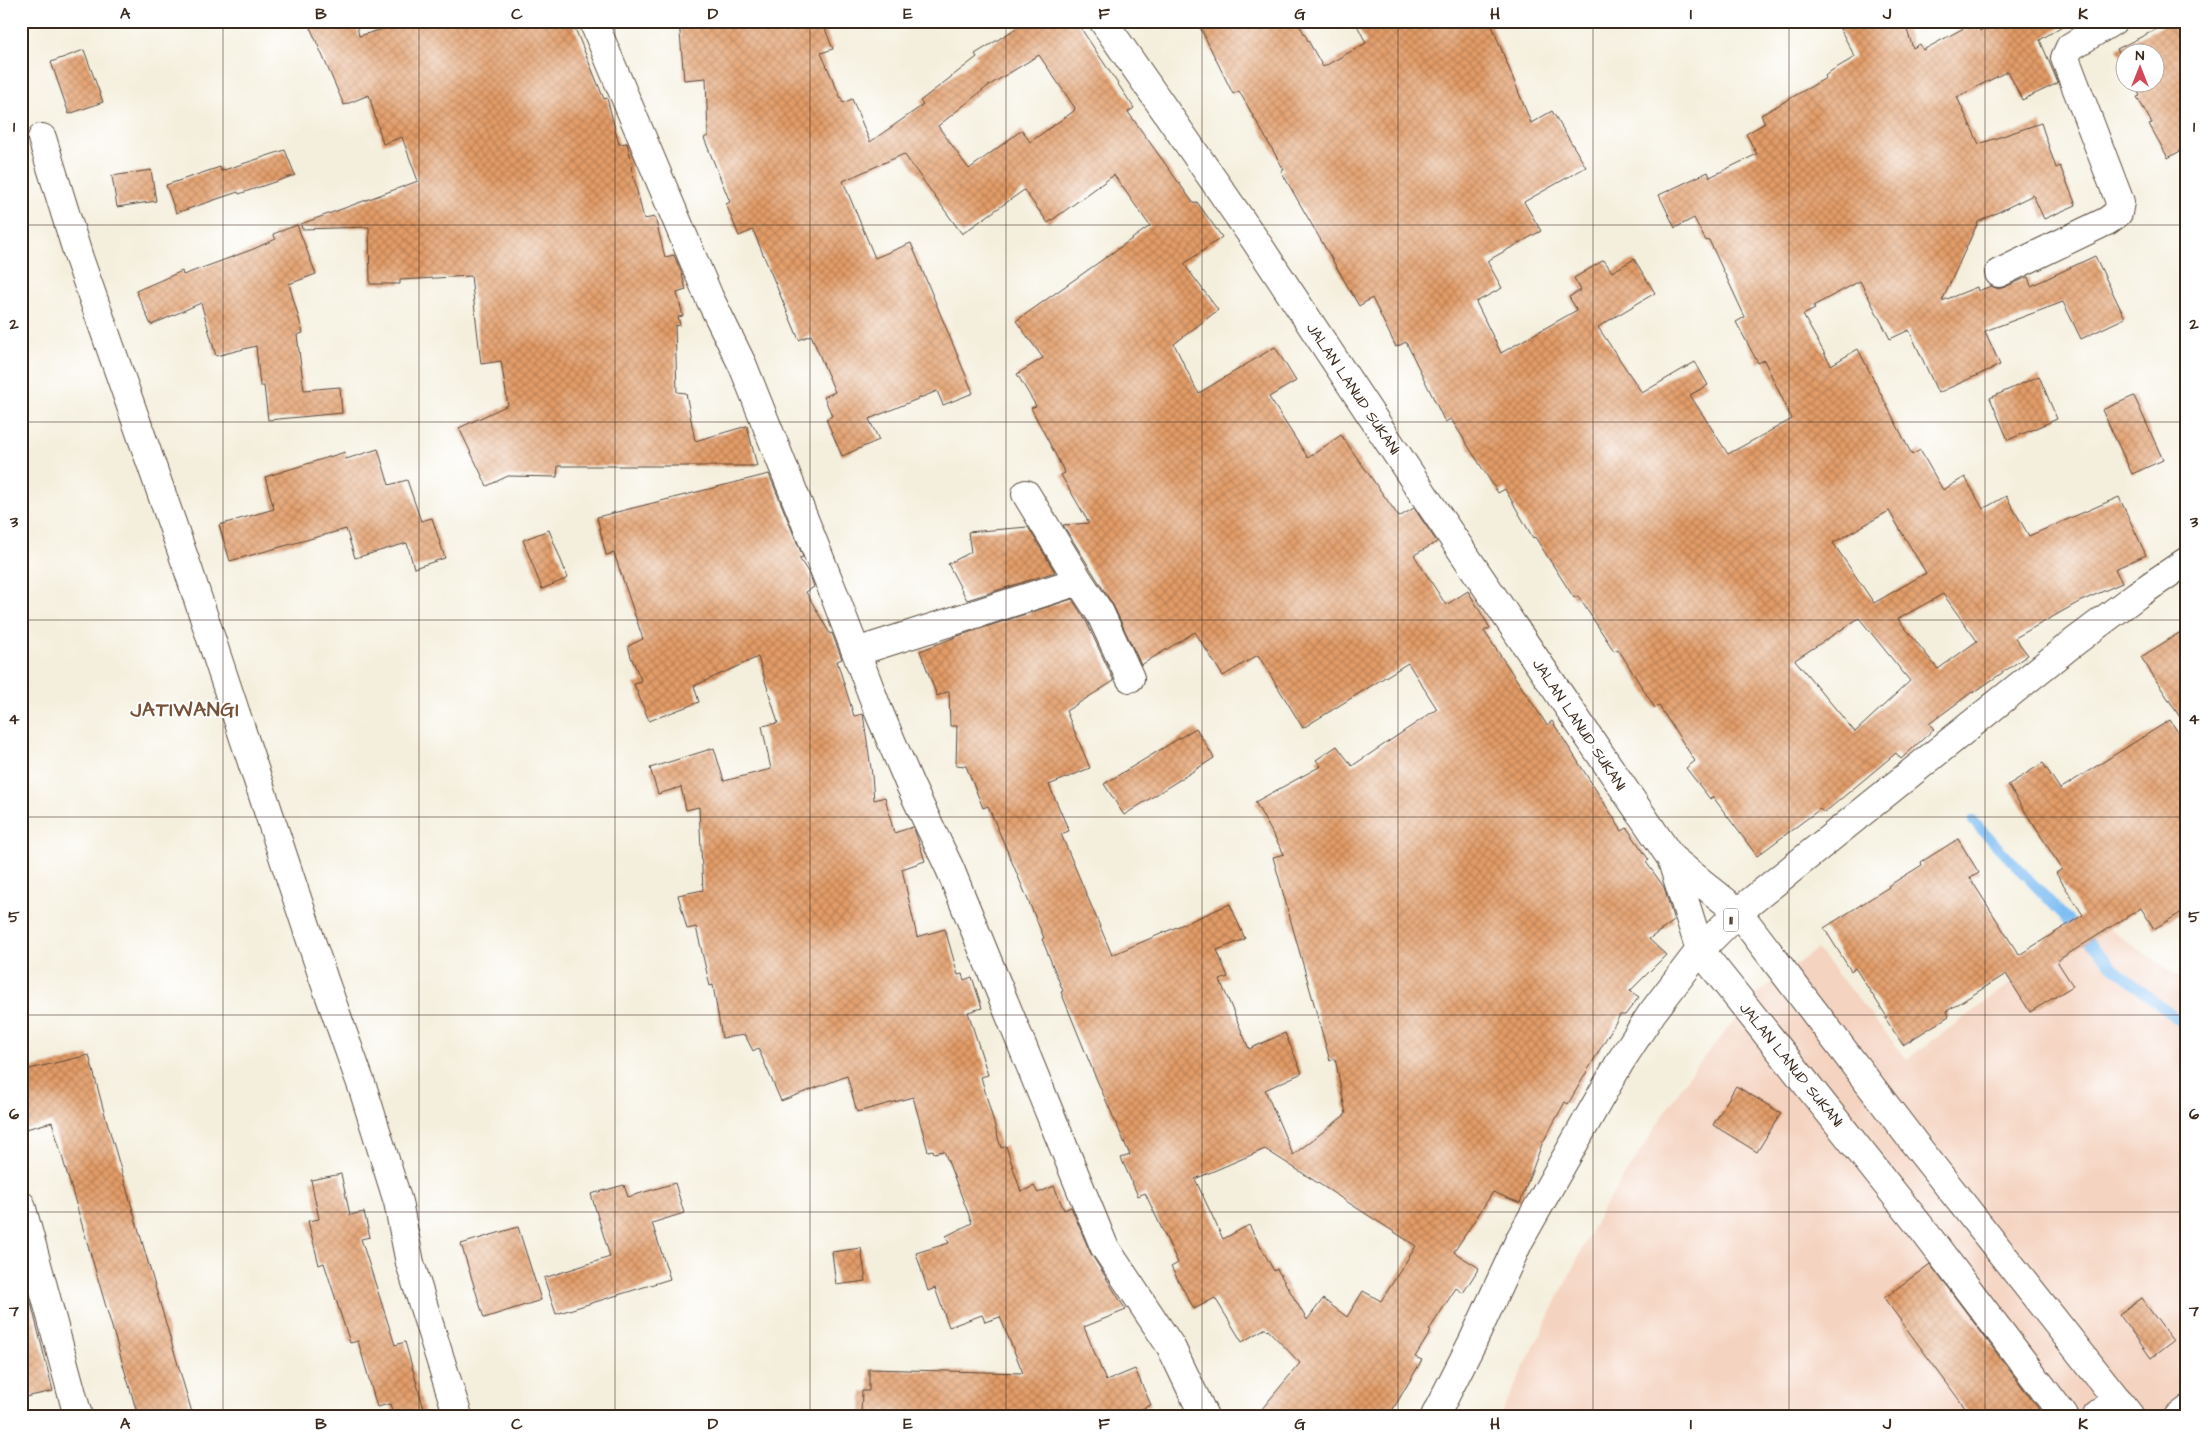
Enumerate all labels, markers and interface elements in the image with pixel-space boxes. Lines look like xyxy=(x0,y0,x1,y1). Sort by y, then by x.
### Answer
text: A xyxy=(120,3,131,25)
text: B xyxy=(315,3,327,25)
text: C xyxy=(511,3,523,25)
text: D xyxy=(708,3,719,25)
text: E xyxy=(903,3,913,25)
text: F xyxy=(1098,3,1110,25)
text: G xyxy=(1294,3,1306,25)
text: H xyxy=(1490,3,1500,25)
text: I xyxy=(1690,3,1692,25)
text: J xyxy=(1882,3,1892,25)
text: K xyxy=(2078,3,2088,25)
north arrow xyxy=(2116,42,2166,92)
text: N xyxy=(2136,46,2145,66)
text: 1 xyxy=(13,116,16,138)
text: 1 xyxy=(2193,116,2196,138)
text: 2 xyxy=(8,313,19,335)
text: 2 xyxy=(2188,313,2199,335)
street label: JALAN LANUD SUKANI xyxy=(1301,319,1405,459)
text: 3 xyxy=(9,511,19,533)
text: 3 xyxy=(2189,511,2199,533)
street label: JALAN LANUD SUKANI xyxy=(1527,655,1631,795)
district label: JATIWANGI xyxy=(130,696,239,724)
text: 4 xyxy=(9,708,20,730)
text: 4 xyxy=(2189,708,2200,730)
text: 5 xyxy=(8,906,20,928)
text: 5 xyxy=(2188,906,2200,928)
road number: 11 xyxy=(1724,908,1738,932)
street label: JALAN LANUD SUKANI xyxy=(1734,998,1848,1132)
text: 6 xyxy=(9,1103,19,1125)
text: 6 xyxy=(2189,1103,2199,1125)
text: 7 xyxy=(8,1300,19,1322)
text: 7 xyxy=(2188,1300,2199,1322)
text: A xyxy=(120,1413,131,1435)
text: B xyxy=(315,1413,327,1435)
text: C xyxy=(511,1413,523,1435)
text: D xyxy=(708,1413,719,1435)
text: E xyxy=(903,1413,913,1435)
text: F xyxy=(1098,1413,1110,1435)
text: G xyxy=(1294,1413,1306,1435)
text: H xyxy=(1490,1413,1500,1435)
text: I xyxy=(1690,1413,1692,1435)
text: J xyxy=(1882,1413,1892,1435)
text: K xyxy=(2078,1413,2088,1435)

